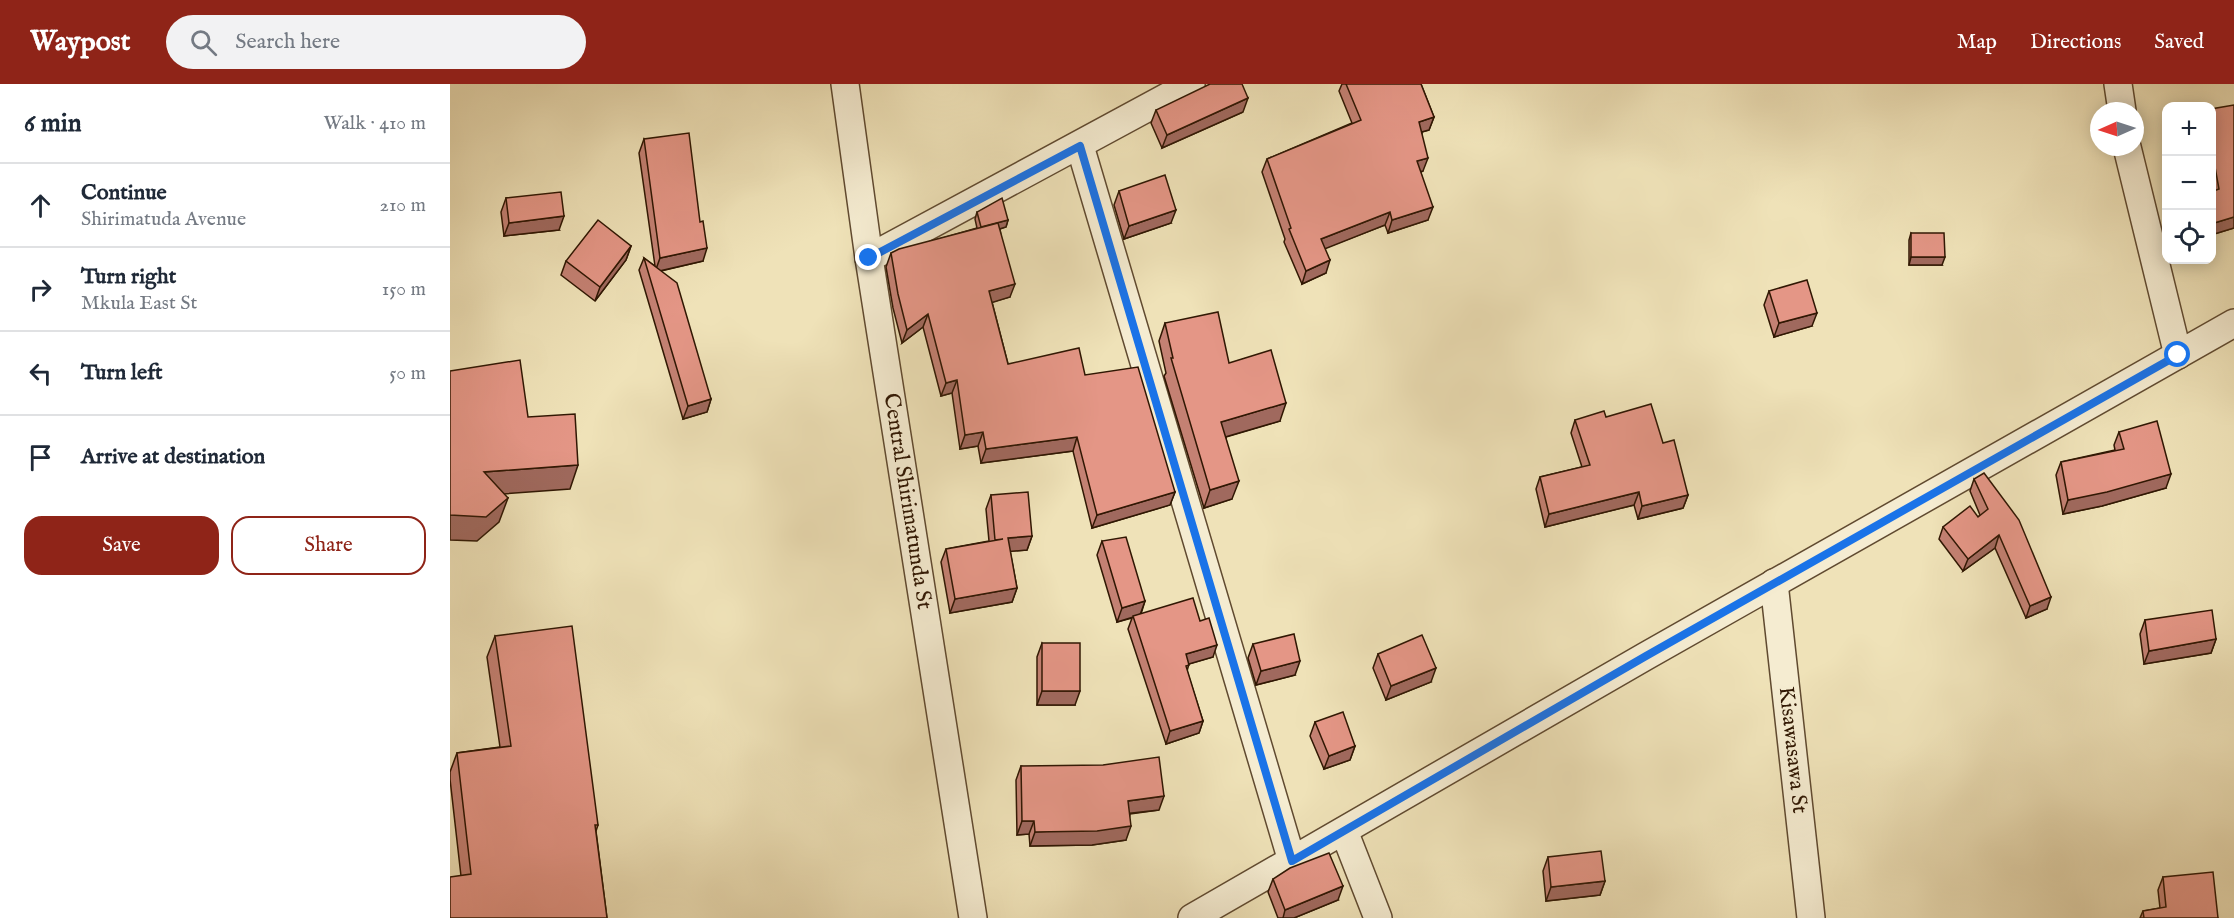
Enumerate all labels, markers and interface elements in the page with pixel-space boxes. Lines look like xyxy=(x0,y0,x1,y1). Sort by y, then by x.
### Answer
search box xyxy=(166,15,586,69)
text: Waypost xyxy=(30,25,130,60)
icon: search xyxy=(187,26,220,59)
text: Search here xyxy=(235,28,340,56)
text: Map xyxy=(1957,29,1997,56)
text: Directions xyxy=(2030,29,2121,56)
text: Saved xyxy=(2154,29,2204,56)
north arrow xyxy=(2090,102,2144,156)
map controls xyxy=(2162,102,2216,264)
button: + xyxy=(2162,102,2216,156)
text: 6 min xyxy=(24,107,82,140)
text: Walk · 410 m xyxy=(323,111,426,136)
button: − xyxy=(2162,156,2216,210)
text: Continue xyxy=(81,179,167,207)
icon: ahead xyxy=(24,189,57,222)
text: 210 m xyxy=(380,193,426,218)
text: Shirimatuda Avenue xyxy=(81,207,246,232)
button: locate xyxy=(2162,210,2216,264)
route end xyxy=(855,244,881,270)
text: Turn right xyxy=(81,263,176,291)
icon: right xyxy=(24,273,57,306)
text: 150 m xyxy=(382,277,426,302)
text: Mkula East St xyxy=(81,291,197,316)
route start xyxy=(2164,341,2190,367)
icon: left xyxy=(24,357,57,390)
text: Turn left xyxy=(81,359,163,387)
text: 50 m xyxy=(389,361,426,386)
street label: Central Shirimatunda St xyxy=(877,391,938,612)
icon: arrive xyxy=(24,441,57,474)
text: Arrive at destination xyxy=(81,443,265,471)
button: Save xyxy=(24,516,219,575)
button: Share xyxy=(231,516,426,575)
street label: Kisawasawa St xyxy=(1772,685,1813,815)

